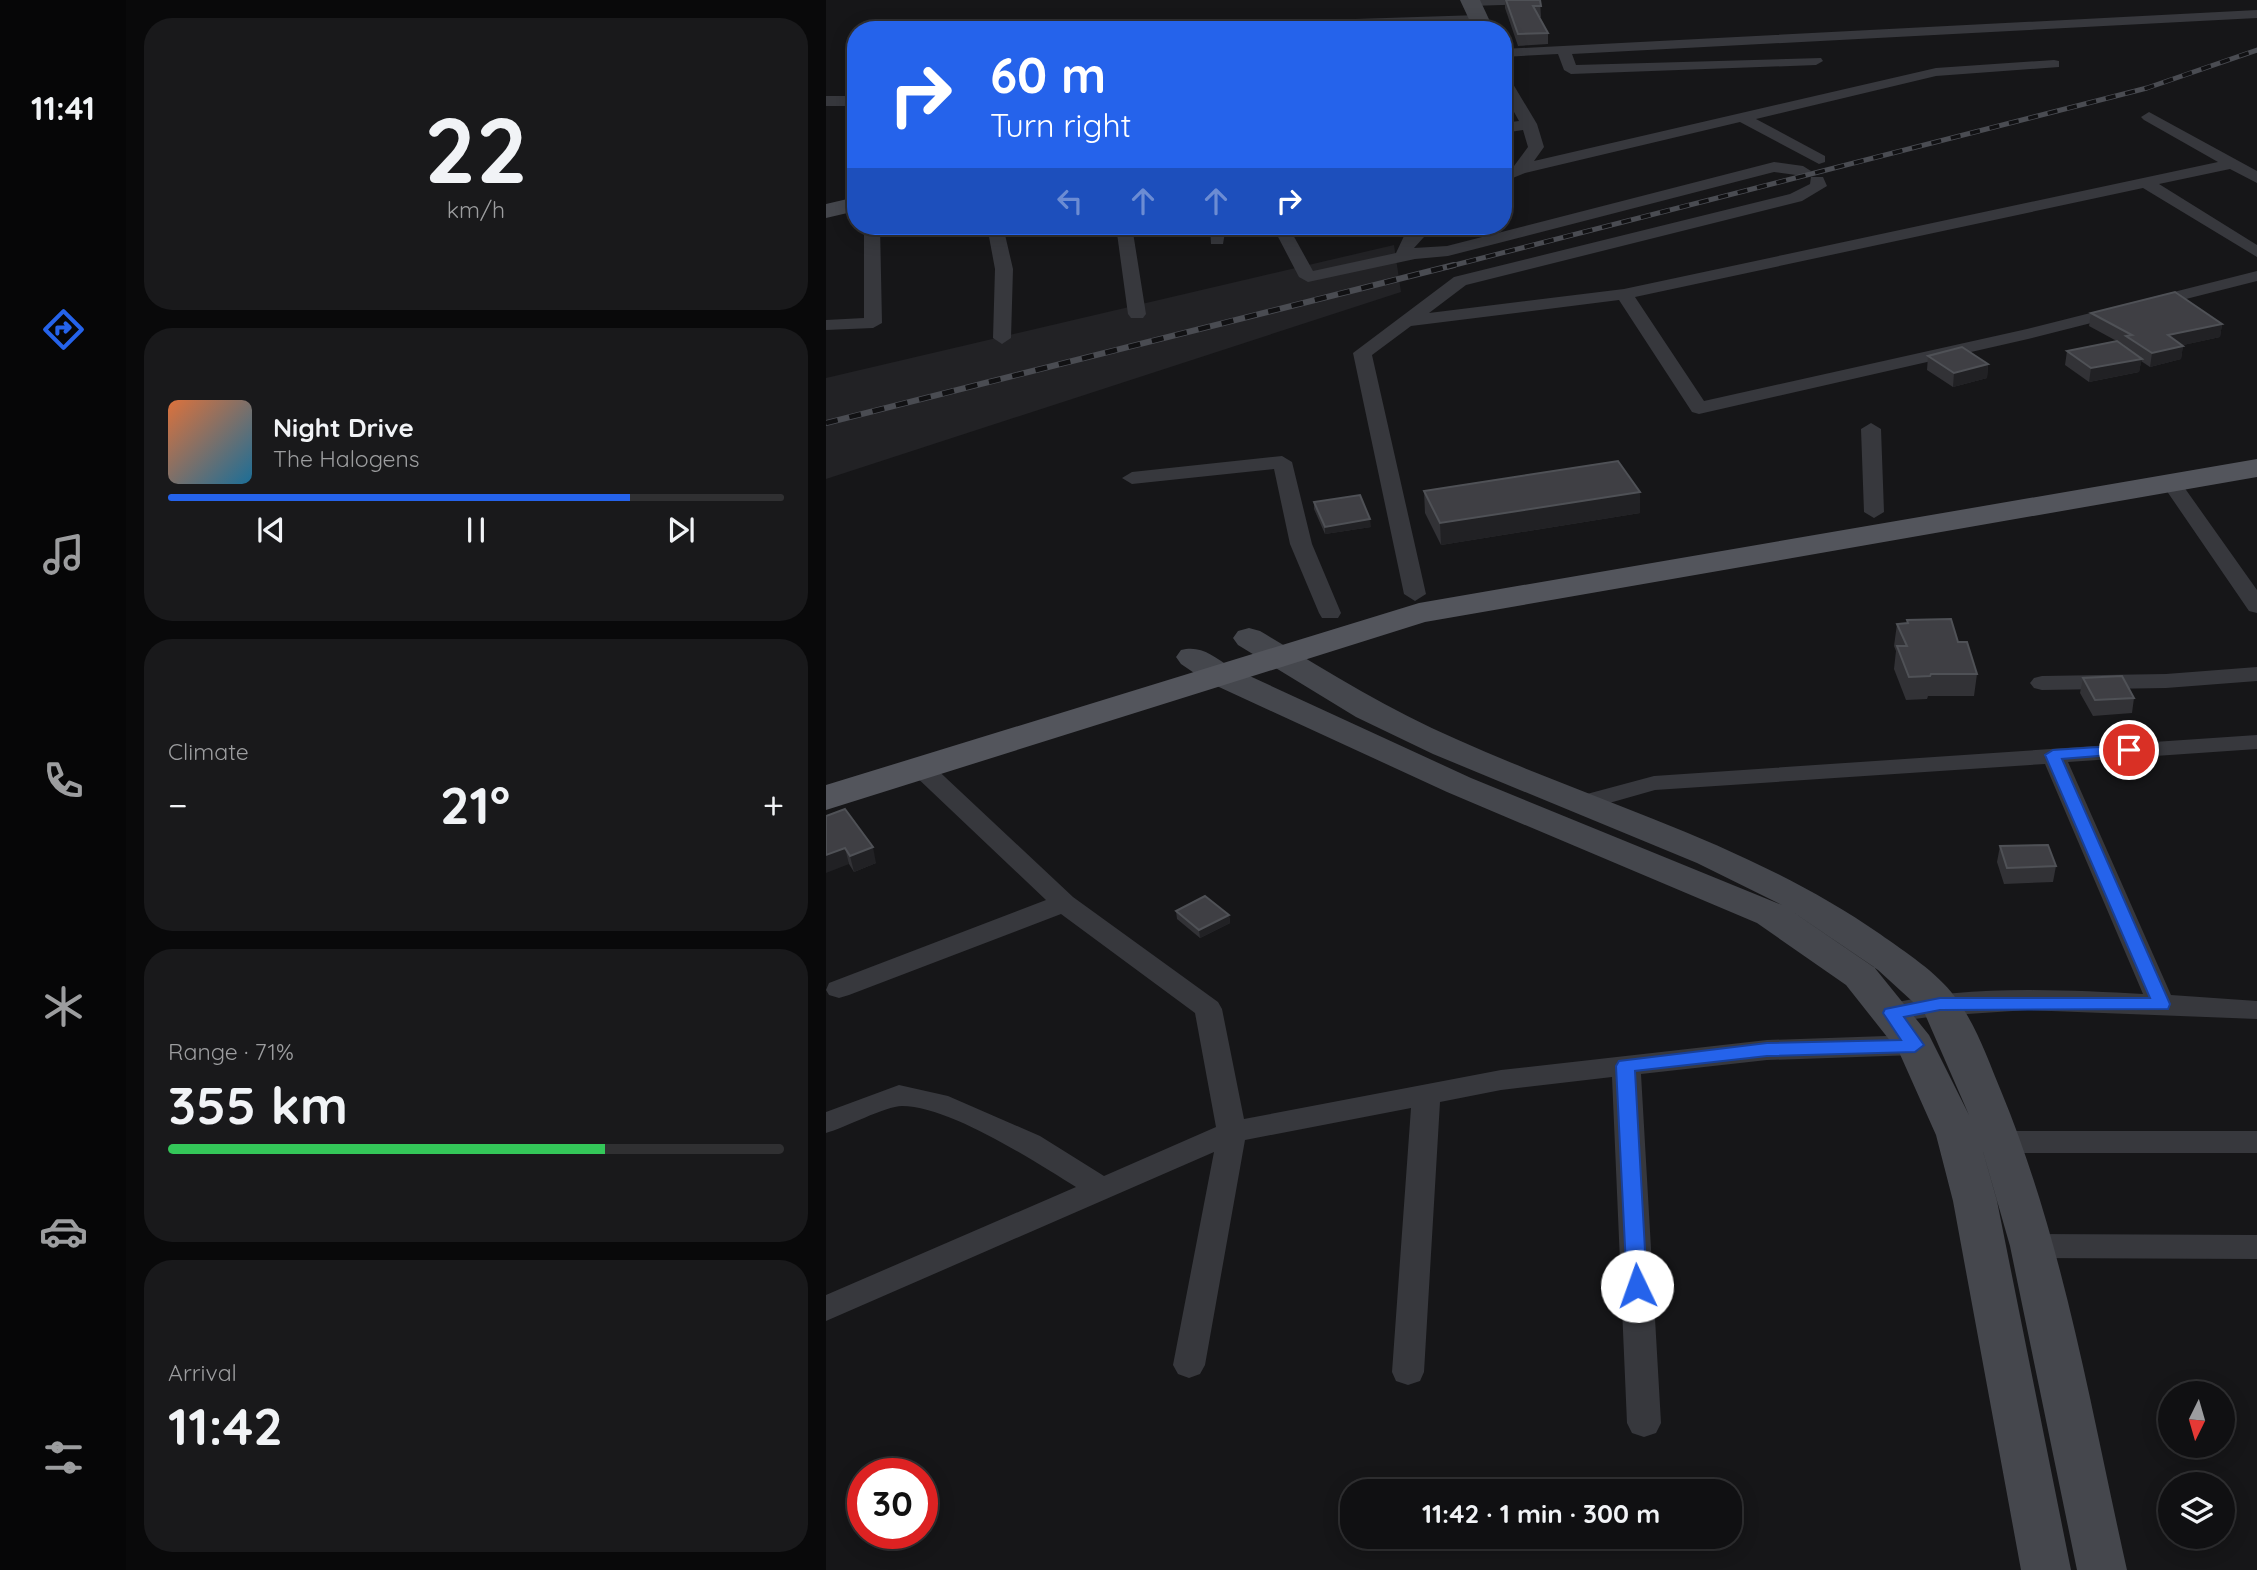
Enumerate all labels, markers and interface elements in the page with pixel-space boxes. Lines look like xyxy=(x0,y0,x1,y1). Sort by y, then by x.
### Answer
text: 60 m xyxy=(990,44,1106,105)
icon: right xyxy=(875,49,966,140)
text: 11:41 xyxy=(31,88,95,128)
text: 22 xyxy=(424,92,528,206)
text: Turn right xyxy=(990,105,1131,145)
icon: left xyxy=(1051,182,1089,220)
icon: ahead xyxy=(1124,182,1162,220)
icon: ahead xyxy=(1197,182,1235,220)
icon: right xyxy=(1270,182,1308,220)
text: km/h xyxy=(447,195,505,224)
icon: directions xyxy=(39,305,88,354)
text: Night Drive xyxy=(273,411,414,444)
text: The Halogens xyxy=(273,444,420,473)
icon: previous xyxy=(252,511,290,549)
icon: pause xyxy=(457,511,495,549)
icon: next xyxy=(662,511,700,549)
icon: music xyxy=(39,530,88,579)
pin xyxy=(2099,720,2159,780)
icon: arrive xyxy=(2110,731,2148,769)
text: Climate xyxy=(168,737,249,766)
icon: phone xyxy=(39,756,88,805)
text: 21° xyxy=(440,772,510,837)
text: − xyxy=(168,781,188,829)
text: + xyxy=(763,781,784,829)
icon: climate xyxy=(39,982,88,1031)
text: Range · 71% xyxy=(168,1037,294,1066)
text: 355 km xyxy=(168,1072,348,1137)
icon: car xyxy=(39,1207,88,1256)
position arrow xyxy=(1600,1249,1674,1323)
text: Arrival xyxy=(168,1358,237,1387)
north arrow xyxy=(2158,1381,2235,1458)
map controls xyxy=(2158,1381,2235,1549)
text: 11:42 xyxy=(168,1393,283,1458)
icon: filters xyxy=(39,1433,88,1482)
speed limit sign: 30 xyxy=(847,1458,938,1549)
button: layers xyxy=(2158,1472,2235,1549)
text: 11:42 · 1 min · 300 m xyxy=(1422,1497,1660,1530)

